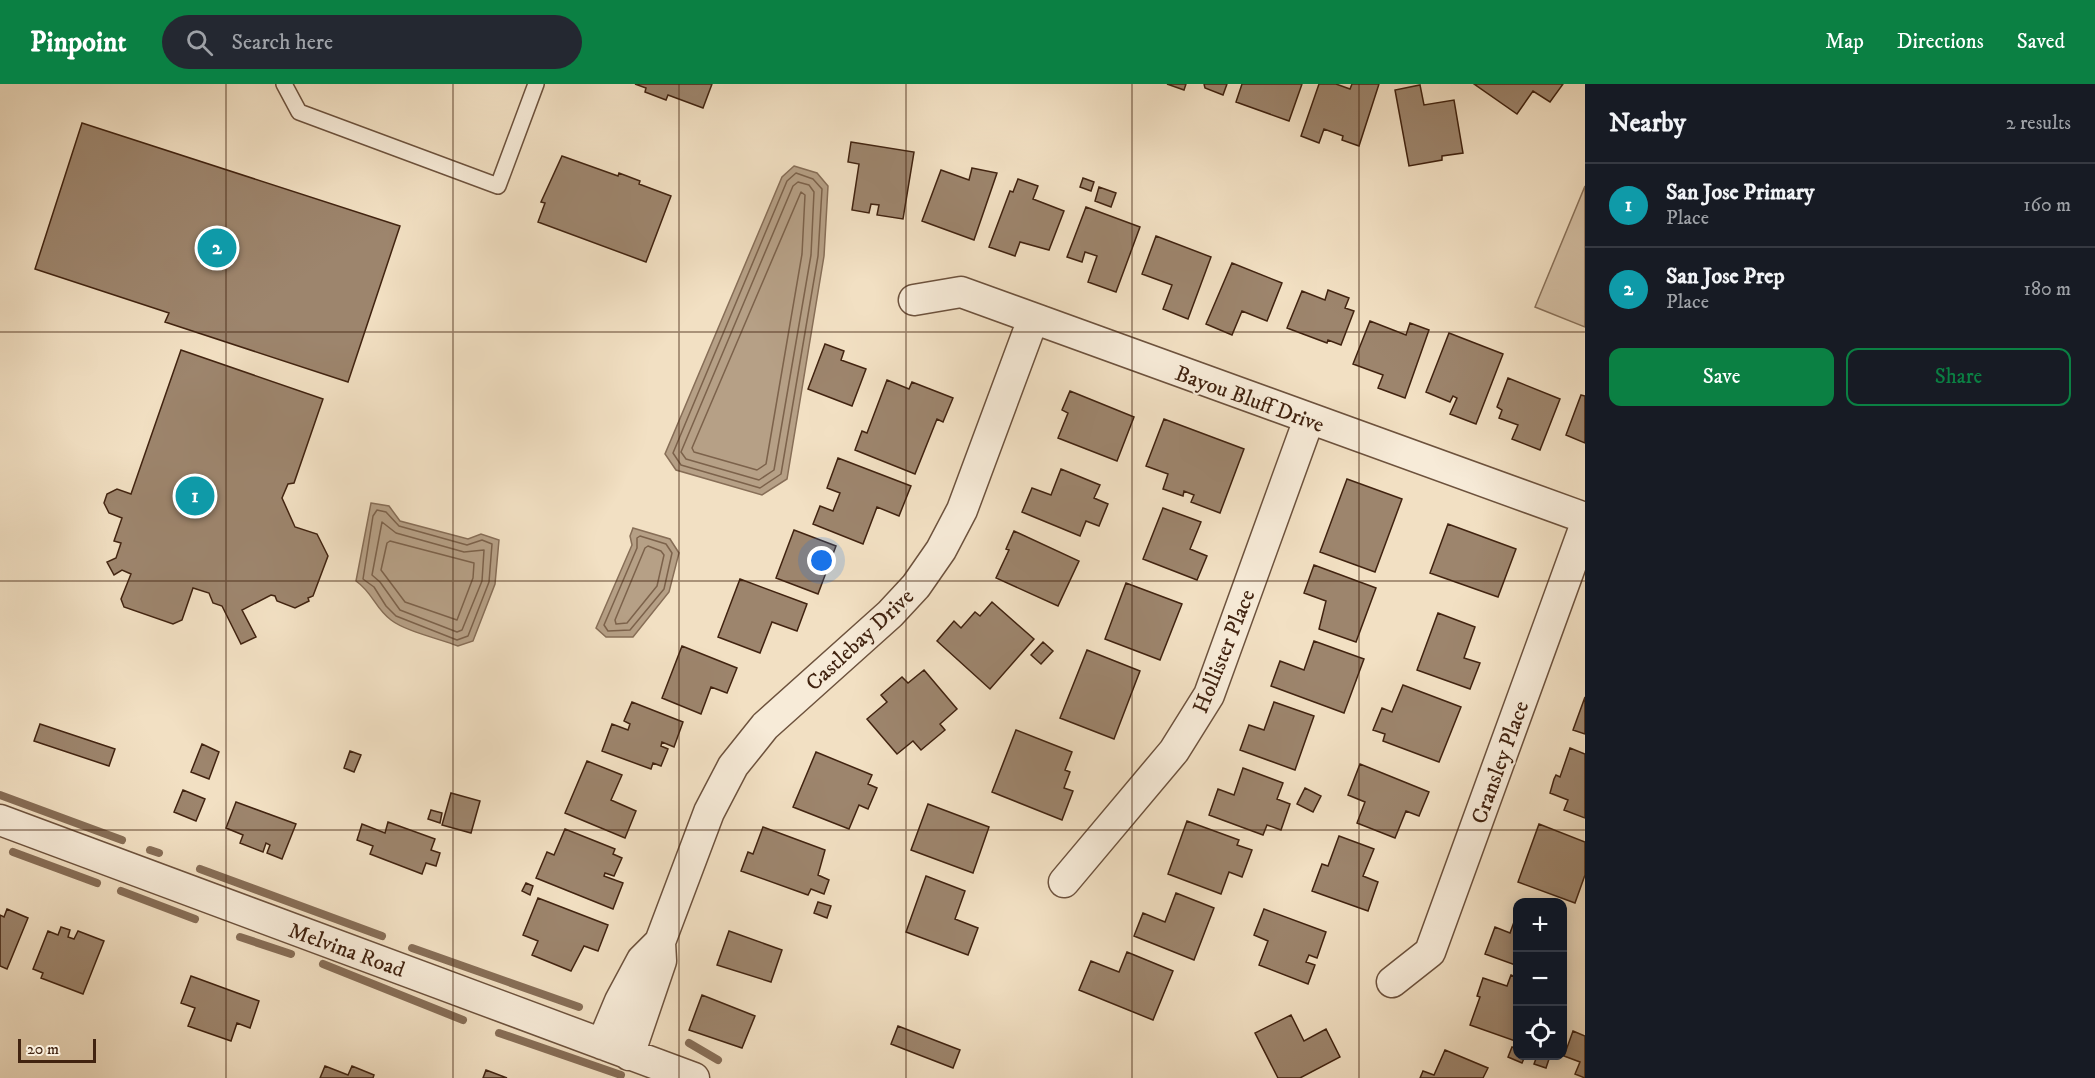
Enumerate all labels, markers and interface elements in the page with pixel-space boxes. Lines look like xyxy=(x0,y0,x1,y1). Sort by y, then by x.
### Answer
search box xyxy=(162,15,582,69)
text: Pinpoint xyxy=(30,25,126,60)
icon: search xyxy=(183,26,216,59)
text: Search here xyxy=(231,29,333,56)
text: Map xyxy=(1825,29,1864,55)
text: Directions xyxy=(1897,29,1984,55)
text: Saved xyxy=(2017,29,2065,55)
text: Nearby xyxy=(1609,107,1686,140)
text: 2 results xyxy=(2006,111,2071,136)
text: San Jose Primary xyxy=(1666,179,1814,206)
text: 1 xyxy=(1625,193,1632,218)
text: 160 m xyxy=(2023,193,2071,218)
text: Place xyxy=(1666,206,1709,231)
pin: 2 xyxy=(198,226,236,270)
text: San Jose Prep xyxy=(1666,263,1784,290)
text: 2 xyxy=(1624,277,1633,302)
text: 180 m xyxy=(2024,277,2071,302)
text: Place xyxy=(1666,290,1709,315)
button: Save xyxy=(1609,348,1834,406)
button: Share xyxy=(1846,348,2071,406)
street label: Bayou Bluff Drive xyxy=(1171,360,1328,439)
pin: 1 xyxy=(176,474,214,518)
your location xyxy=(807,546,836,575)
street label: Castlebay Drive xyxy=(800,583,920,697)
street label: Hollister Place xyxy=(1187,586,1261,717)
street label: Cransley Place xyxy=(1466,697,1535,828)
map controls xyxy=(1513,898,1567,1060)
button: + xyxy=(1513,898,1567,952)
street label: Melvina Road xyxy=(285,917,408,984)
button: − xyxy=(1513,952,1567,1006)
button: locate xyxy=(1513,1006,1567,1060)
scale bar xyxy=(18,1036,96,1064)
text: 20 m xyxy=(27,1039,59,1059)

